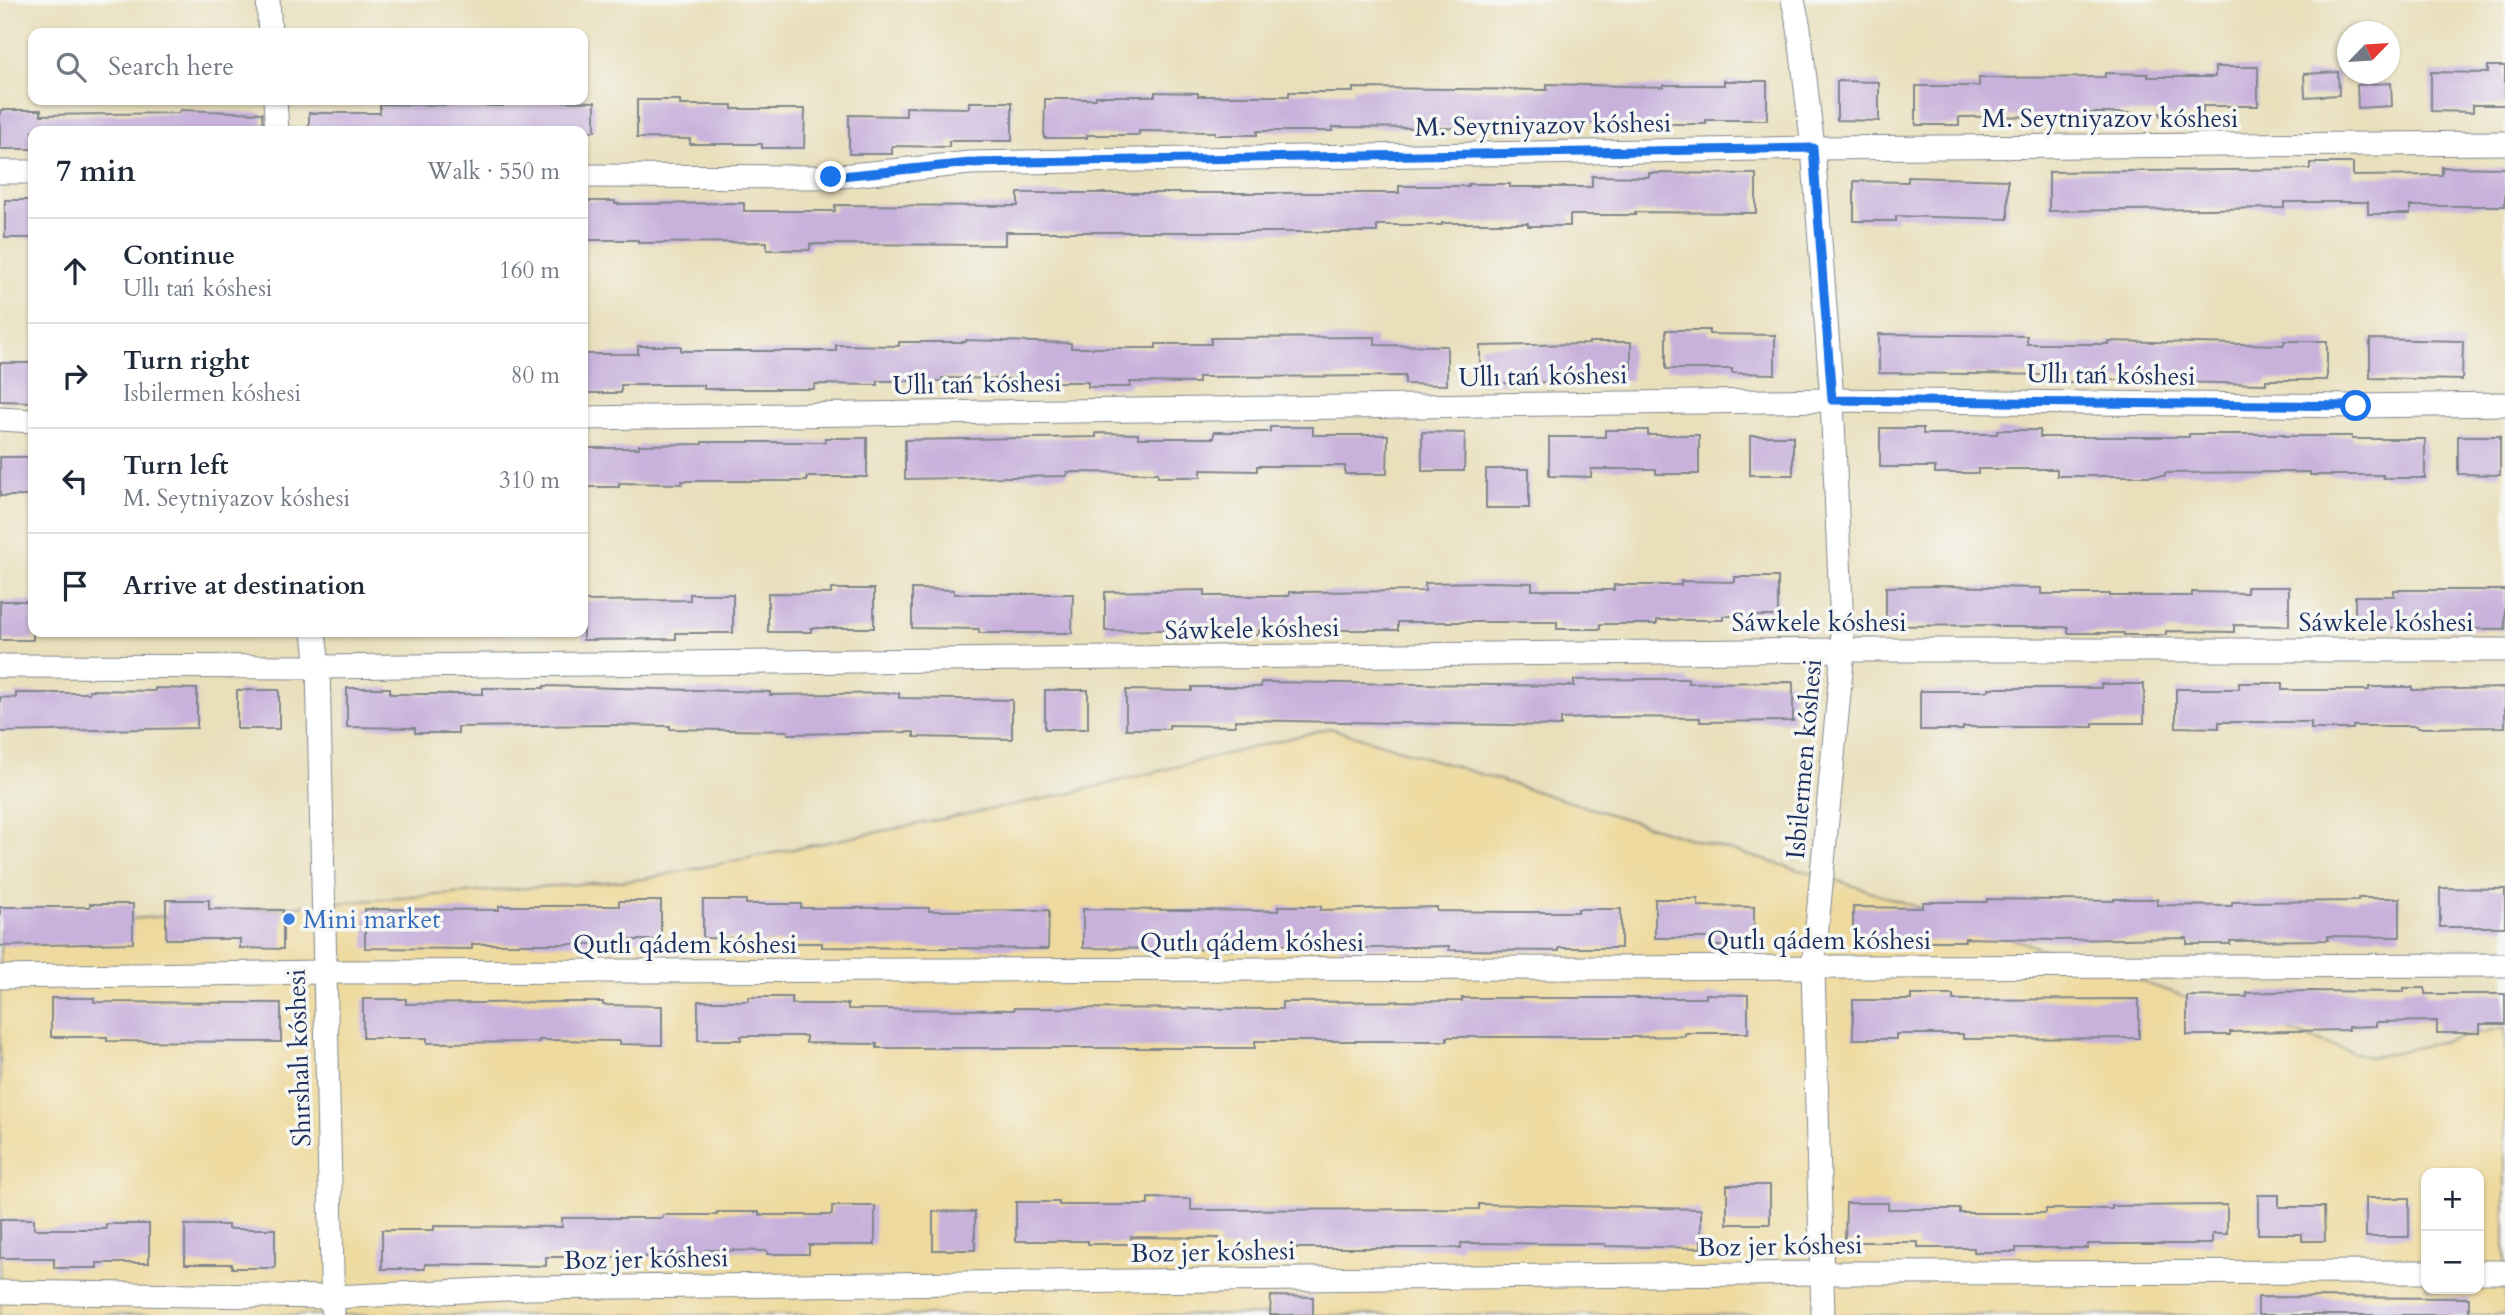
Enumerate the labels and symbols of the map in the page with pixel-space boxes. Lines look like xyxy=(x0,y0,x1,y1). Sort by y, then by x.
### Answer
north arrow xyxy=(2337,21,2400,84)
street label: M. Seytniyazov kóshesi xyxy=(1982,101,2238,136)
street label: M. Seytniyazov kóshesi xyxy=(1414,105,1672,145)
route end xyxy=(815,161,846,192)
street label: Ullı tań kóshesi xyxy=(2026,356,2196,394)
street label: Ullı tań kóshesi xyxy=(1458,357,1628,395)
street label: Ullı tań kóshesi xyxy=(892,365,1062,403)
route start xyxy=(2340,390,2371,421)
street label: Sáwkele kóshesi xyxy=(1732,605,1906,640)
street label: Sáwkele kóshesi xyxy=(2299,605,2473,640)
street label: Sáwkele kóshesi xyxy=(1164,610,1340,648)
street label: Isbilermen kóshesi xyxy=(1778,657,1830,861)
place label: Mini market xyxy=(303,902,441,937)
marker: Mini market xyxy=(281,911,297,927)
street label: Qutlı qádem kóshesi xyxy=(1707,923,1931,958)
street label: Qutlı qádem kóshesi xyxy=(1140,925,1364,960)
street label: Qutlı qádem kóshesi xyxy=(573,927,797,962)
street label: Shırshalı kóshesi xyxy=(278,968,320,1148)
street label: Boz jer kóshesi xyxy=(1697,1227,1863,1265)
street label: Boz jer kóshesi xyxy=(1130,1233,1296,1271)
street label: Boz jer kóshesi xyxy=(563,1240,729,1278)

